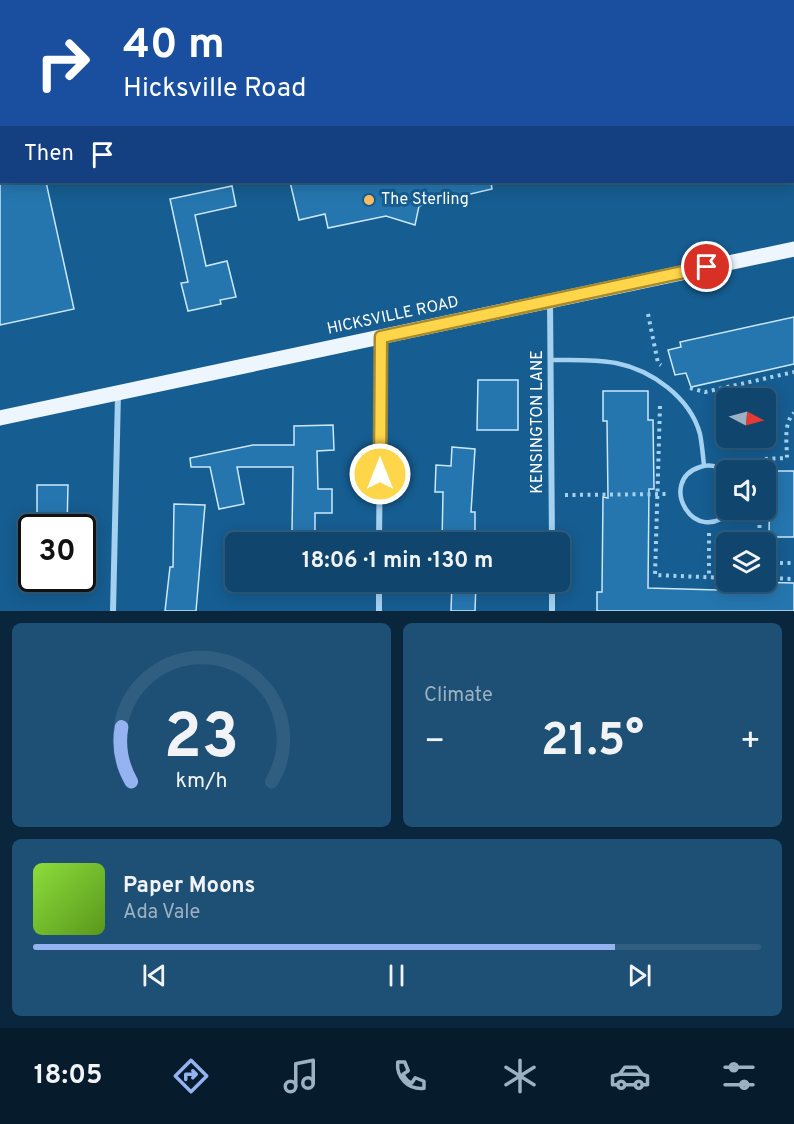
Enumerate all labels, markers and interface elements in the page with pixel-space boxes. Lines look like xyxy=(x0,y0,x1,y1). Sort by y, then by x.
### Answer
text: 40 m xyxy=(123,20,225,73)
icon: right xyxy=(24,24,102,102)
text: Hicksville Road xyxy=(123,72,306,106)
icon: arrive xyxy=(86,138,119,171)
text: Then xyxy=(24,141,74,168)
place label: The Sterling xyxy=(381,190,469,210)
marker: The Sterling xyxy=(362,193,376,207)
pin xyxy=(681,241,732,292)
icon: arrive xyxy=(690,250,723,283)
street label: HICKSVILLE ROAD xyxy=(325,292,461,340)
street label: KENSINGTON LANE xyxy=(528,350,548,494)
north arrow xyxy=(716,388,776,448)
map controls xyxy=(716,388,776,592)
position arrow xyxy=(348,442,412,506)
button: sound xyxy=(716,460,776,520)
speed limit sign: 30 xyxy=(18,514,96,592)
button: layers xyxy=(716,532,776,592)
text: 18:06 · 1 min · 130 m xyxy=(302,548,493,575)
text: Climate xyxy=(424,683,493,709)
text: 23 xyxy=(164,701,239,780)
text: 21.5° xyxy=(541,714,644,771)
text: − xyxy=(424,722,445,764)
text: + xyxy=(740,722,761,764)
text: km/h xyxy=(175,768,228,795)
text: Paper Moons xyxy=(123,873,255,900)
text: Ada Vale xyxy=(123,900,200,926)
icon: previous xyxy=(138,959,171,992)
icon: pause xyxy=(380,959,413,992)
icon: next xyxy=(623,959,656,992)
icon: directions xyxy=(170,1055,212,1097)
icon: music xyxy=(280,1055,322,1097)
icon: phone xyxy=(389,1055,431,1097)
icon: climate xyxy=(499,1055,541,1097)
icon: car xyxy=(609,1055,651,1097)
icon: filters xyxy=(718,1055,760,1097)
text: 18:05 xyxy=(34,1059,102,1093)

